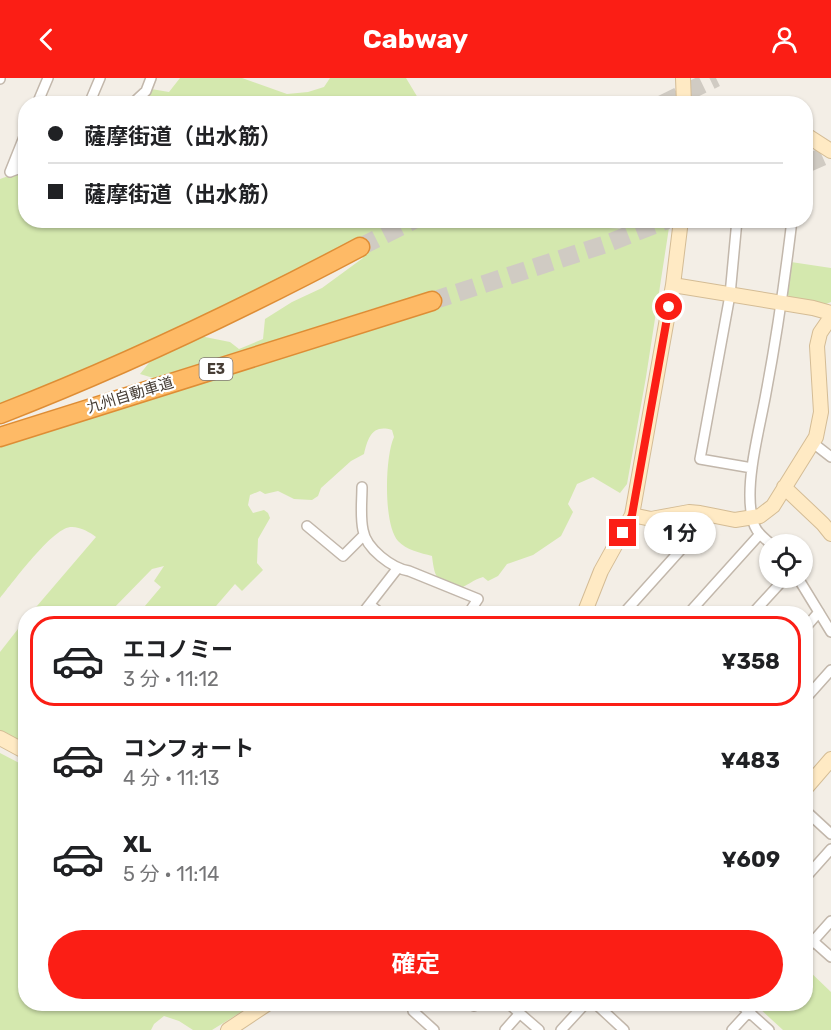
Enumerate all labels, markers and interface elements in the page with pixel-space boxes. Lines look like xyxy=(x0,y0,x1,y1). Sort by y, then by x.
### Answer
icon: back xyxy=(30,23,63,56)
text: Cabway xyxy=(363,23,468,55)
icon: person xyxy=(768,23,801,56)
text: 薩摩街道（出水筋） xyxy=(84,123,282,150)
text: 薩摩街道（出水筋） xyxy=(84,181,282,208)
route start xyxy=(655,293,682,320)
road number: E3 xyxy=(200,358,232,380)
street label: 九州自動車道 xyxy=(84,373,176,417)
callout: 1 分 xyxy=(644,512,716,554)
route end xyxy=(609,519,636,546)
text: 1 分 xyxy=(663,521,697,545)
map controls xyxy=(759,534,813,588)
button: locate xyxy=(759,534,813,588)
icon: car xyxy=(51,634,105,688)
text: エコノミー xyxy=(123,636,233,663)
text: ¥358 xyxy=(721,648,780,675)
text: 3 分 · 11:12 xyxy=(123,667,219,691)
icon: car xyxy=(51,733,105,787)
text: コンフォート xyxy=(123,735,254,762)
text: ¥483 xyxy=(720,747,780,774)
text: 4 分 · 11:13 xyxy=(123,766,220,790)
text: XL xyxy=(123,831,151,858)
icon: car xyxy=(51,832,105,886)
text: ¥609 xyxy=(721,846,780,873)
text: 5 分 · 11:14 xyxy=(123,862,219,886)
button: 確定 xyxy=(48,930,783,999)

